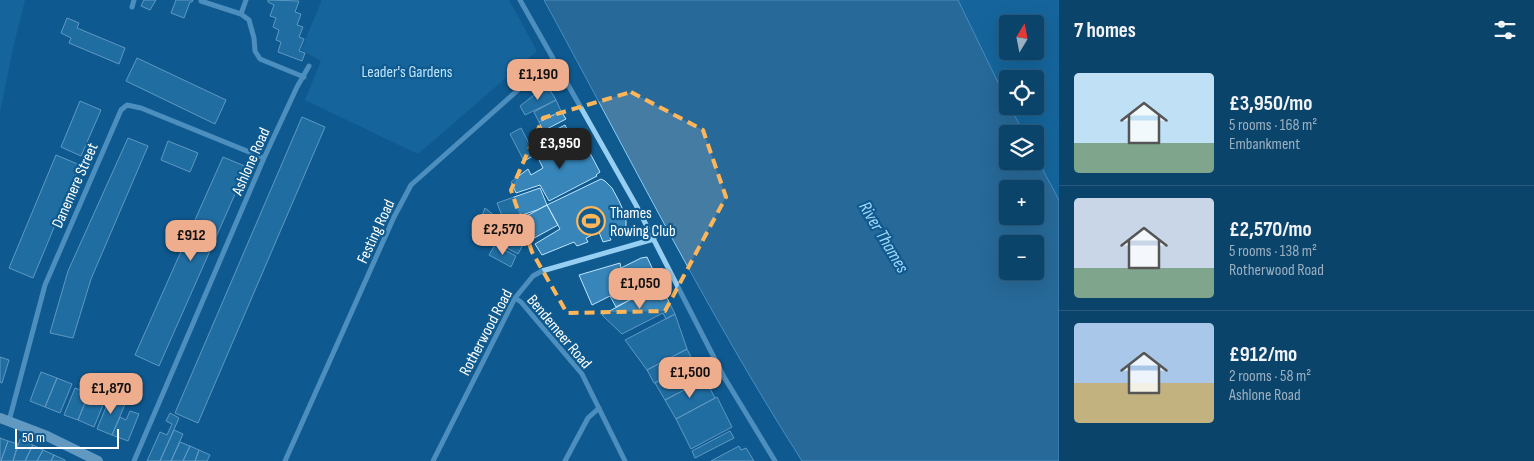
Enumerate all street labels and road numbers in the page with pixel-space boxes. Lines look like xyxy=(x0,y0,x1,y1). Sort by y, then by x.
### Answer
street label: Ashlone Road xyxy=(228,125,275,199)
street label: Danemere Street xyxy=(48,140,103,231)
street label: Festing Road xyxy=(353,197,399,267)
street label: Rotherwood Road xyxy=(456,286,517,379)
street label: Bendemeer Road xyxy=(523,291,595,373)

